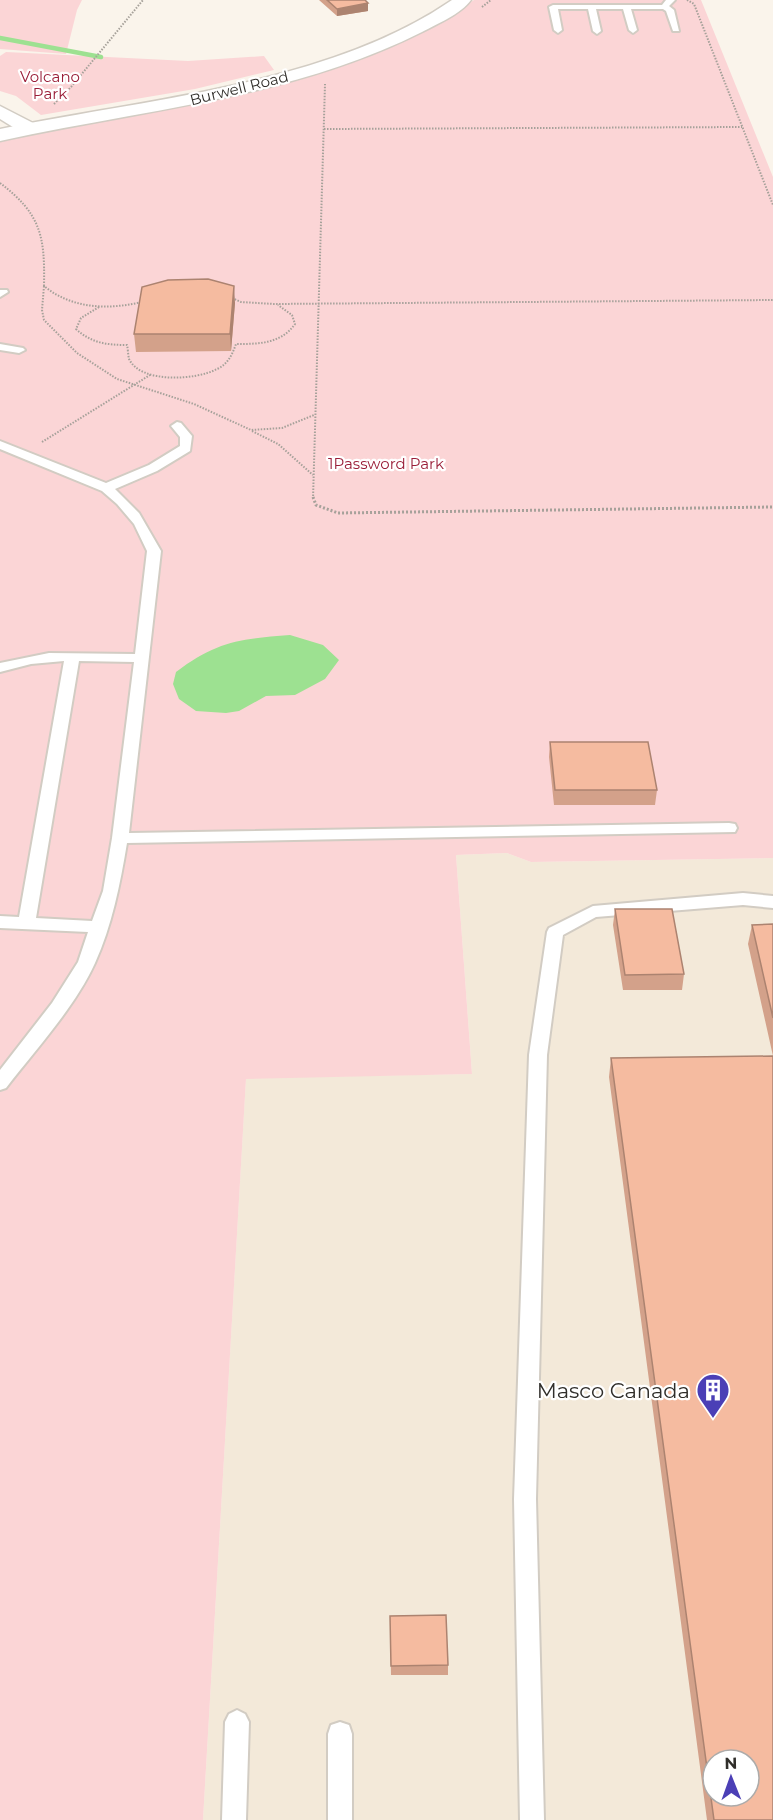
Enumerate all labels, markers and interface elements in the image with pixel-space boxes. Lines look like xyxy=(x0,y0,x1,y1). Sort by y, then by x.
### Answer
park label: Volcano Park xyxy=(20,67,80,103)
street label: Burwell Road xyxy=(188,67,290,109)
park label: 1Password Park xyxy=(328,454,444,473)
building icon: Masco Canada xyxy=(695,1372,731,1419)
place label: Masco Canada xyxy=(537,1378,690,1403)
north arrow xyxy=(701,1748,761,1808)
text: N xyxy=(724,1754,737,1773)

